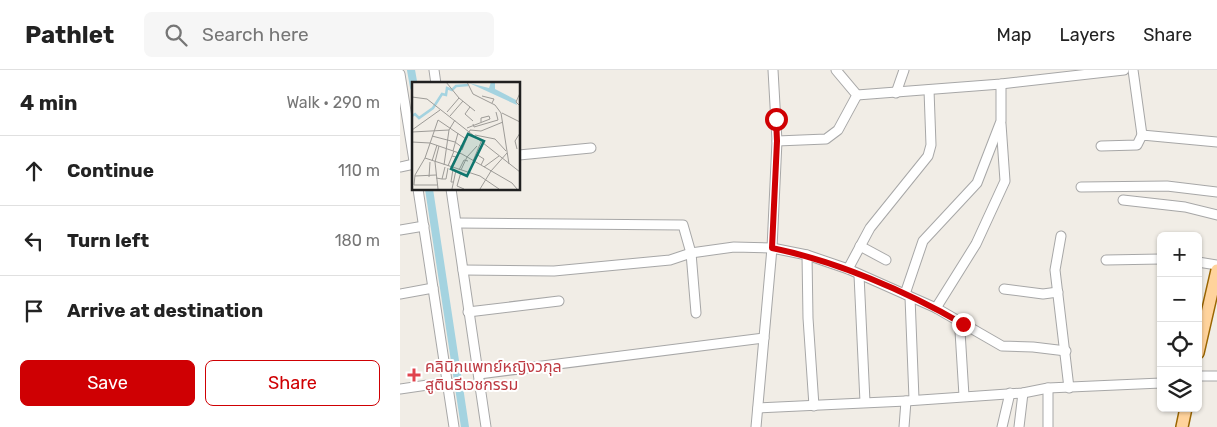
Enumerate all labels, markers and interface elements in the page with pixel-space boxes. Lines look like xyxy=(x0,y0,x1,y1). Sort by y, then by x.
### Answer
search box xyxy=(144,12,494,57)
text: Pathlet xyxy=(25,21,114,49)
icon: search xyxy=(162,21,190,49)
text: Search here xyxy=(202,23,309,46)
text: Map xyxy=(997,24,1032,46)
text: Layers xyxy=(1060,24,1115,46)
text: Share xyxy=(1143,24,1192,46)
inset map xyxy=(412,82,520,190)
text: 4 min xyxy=(20,90,78,115)
text: Walk · 290 m xyxy=(286,93,380,112)
route start xyxy=(765,108,788,131)
icon: ahead xyxy=(20,157,48,185)
text: Continue xyxy=(67,159,154,182)
text: 110 m xyxy=(338,161,380,180)
icon: left xyxy=(20,227,48,255)
text: Turn left xyxy=(67,229,149,252)
text: 180 m xyxy=(335,231,380,250)
map controls xyxy=(1157,232,1202,412)
button: + xyxy=(1157,232,1202,277)
button: − xyxy=(1157,277,1202,322)
icon: arrive xyxy=(20,297,48,325)
text: Arrive at destination xyxy=(67,299,263,322)
route end xyxy=(952,313,975,336)
button: locate xyxy=(1157,322,1202,367)
place label: คลินิกแพทย์หญิงวกุล สูตินรีเวชกรรม xyxy=(425,357,562,394)
button: Save xyxy=(20,360,195,406)
button: Share xyxy=(205,360,380,406)
button: layers xyxy=(1157,367,1202,412)
marker: คลินิกแพทย์หญิงวกุล สูตินรีเวชกรรม xyxy=(407,368,421,382)

